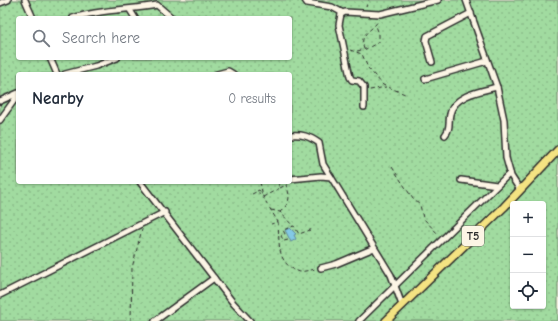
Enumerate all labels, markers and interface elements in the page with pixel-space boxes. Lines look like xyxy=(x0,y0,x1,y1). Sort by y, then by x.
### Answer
search box xyxy=(16,16,292,60)
icon: search xyxy=(30,27,52,49)
text: Search here xyxy=(62,29,140,47)
text: Nearby xyxy=(32,89,83,108)
text: 0 results xyxy=(228,91,276,106)
map controls xyxy=(510,201,546,309)
button: + xyxy=(510,201,546,237)
road number: T5 xyxy=(462,226,484,246)
button: − xyxy=(510,237,546,273)
button: locate xyxy=(510,273,546,309)

